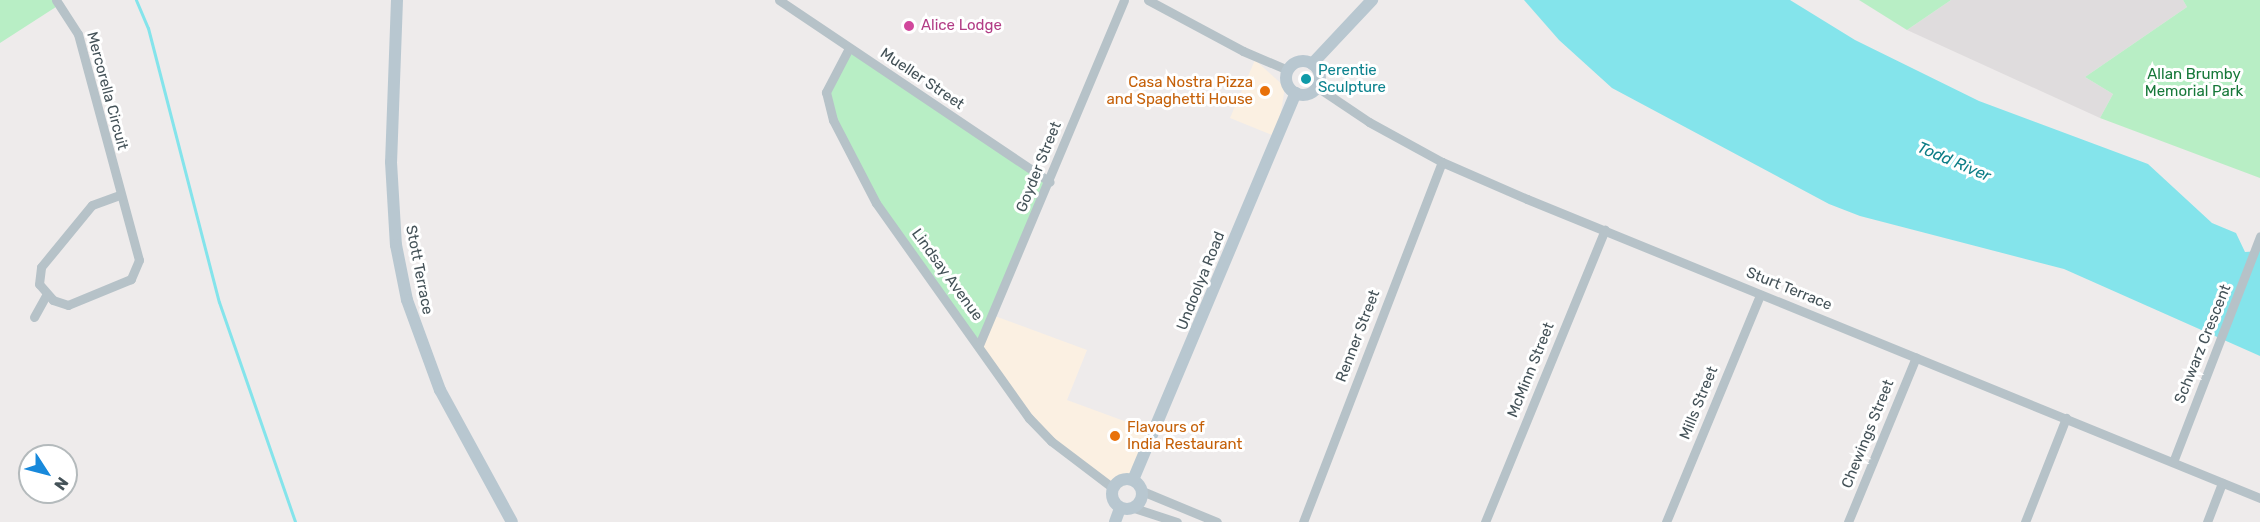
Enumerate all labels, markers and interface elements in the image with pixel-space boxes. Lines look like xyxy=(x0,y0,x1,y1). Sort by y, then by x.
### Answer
place label: Alice Lodge xyxy=(921,17,1002,35)
marker: Alice Lodge xyxy=(902,19,916,33)
street label: Mercorella Circuit xyxy=(83,30,131,152)
street label: Mueller Street xyxy=(876,44,968,114)
place label: Perentie Sculpture xyxy=(1318,61,1386,96)
park label: Allan Brumby Memorial Park xyxy=(2145,65,2243,100)
marker: Perentie Sculpture xyxy=(1299,72,1313,86)
place label: Casa Nostra Pizza and Spaghetti House xyxy=(1107,73,1253,108)
marker: Casa Nostra Pizza and Spaghetti House xyxy=(1258,84,1272,98)
street label: Goyder Street xyxy=(1013,119,1065,215)
water label: Todd River xyxy=(1914,138,1994,186)
street label: Stott Terrace xyxy=(401,224,437,316)
street label: Lindsay Avenue xyxy=(907,225,987,325)
street label: Undoolya Road xyxy=(1173,229,1229,333)
street label: Sturt Terrace xyxy=(1743,264,1835,314)
street label: Schwarz Crescent xyxy=(2171,282,2235,406)
street label: Renner Street xyxy=(1332,287,1384,385)
street label: McMinn Street xyxy=(1504,320,1558,420)
street label: Mills Street xyxy=(1676,364,1722,442)
street label: Chewings Street xyxy=(1838,377,1898,491)
place label: Flavours of India Restaurant xyxy=(1127,418,1242,453)
marker: Flavours of India Restaurant xyxy=(1108,429,1122,443)
north arrow xyxy=(18,444,78,504)
text: N xyxy=(50,473,72,494)

